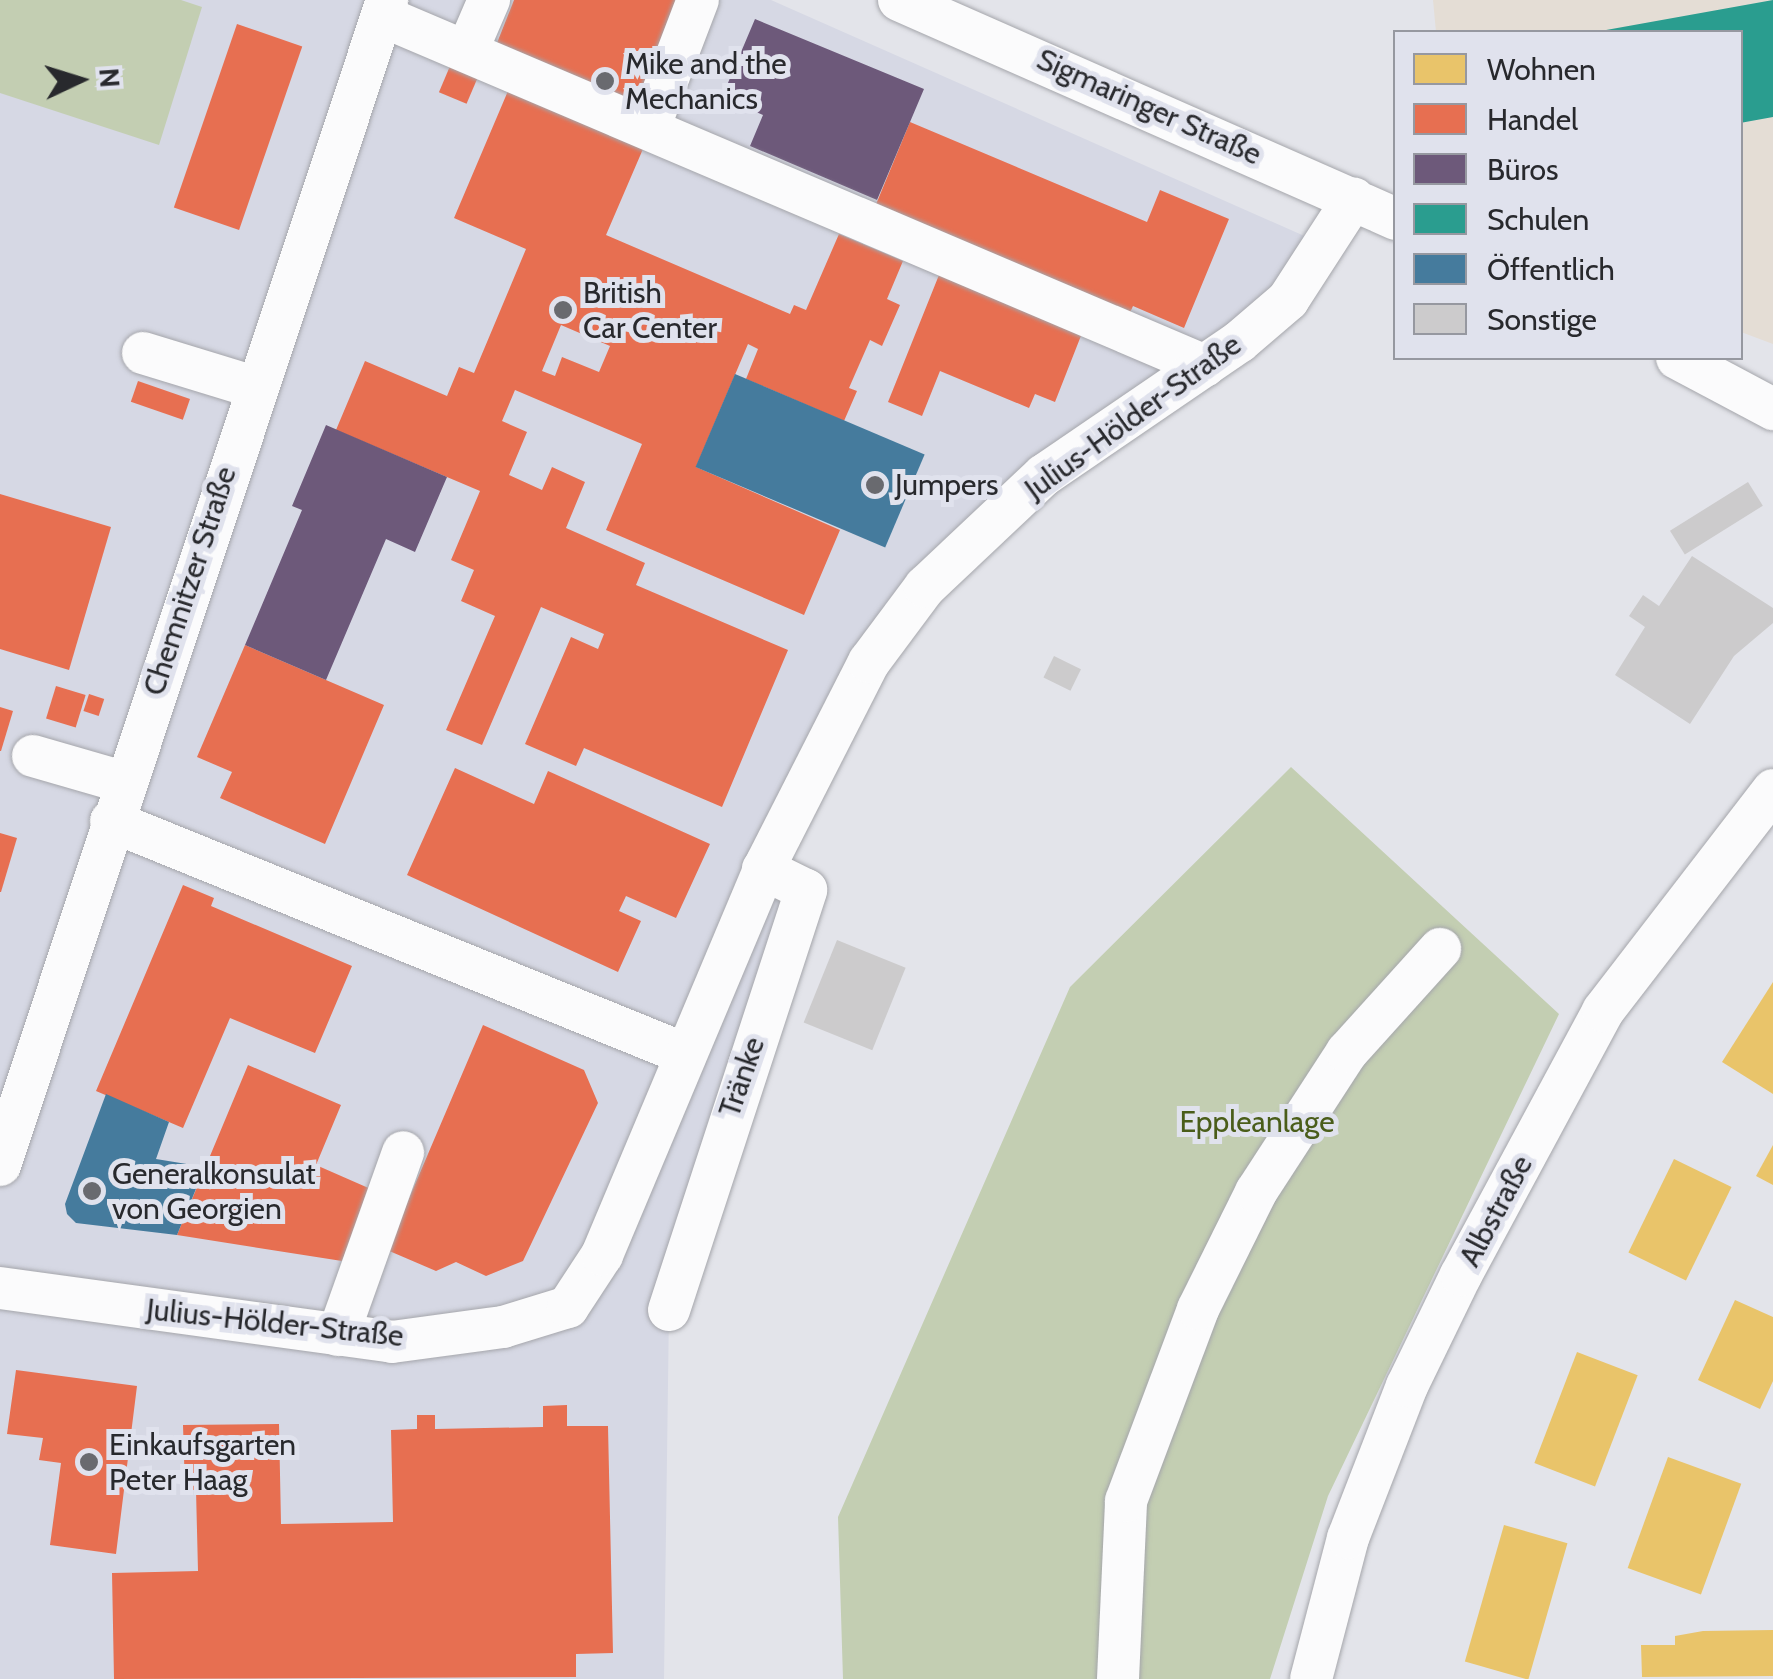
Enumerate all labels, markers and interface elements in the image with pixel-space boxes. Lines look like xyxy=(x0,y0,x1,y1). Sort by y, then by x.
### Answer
north arrow xyxy=(30,30,130,130)
legend xyxy=(1393,30,1743,360)
street label: Sigmaringer Straße xyxy=(1031,41,1267,173)
place label: Mike and the Mechanics xyxy=(625,46,787,116)
text: Wohnen xyxy=(1487,51,1596,88)
text: N xyxy=(92,67,128,89)
marker: Mike and the Mechanics xyxy=(594,70,616,92)
text: Handel xyxy=(1487,101,1578,138)
text: Büros xyxy=(1487,151,1559,188)
text: Schulen xyxy=(1487,201,1589,238)
text: Öffentlich xyxy=(1487,251,1615,288)
place label: British Car Center xyxy=(583,275,717,346)
marker: British Car Center xyxy=(552,299,574,321)
text: Sonstige xyxy=(1487,301,1597,338)
street label: Julius-Hölder-Straße xyxy=(1018,327,1248,507)
street label: Chemnitzer Straße xyxy=(136,462,244,700)
place label: Jumpers xyxy=(895,467,998,503)
marker: Jumpers xyxy=(864,474,886,496)
street label: Tränke xyxy=(712,1032,772,1122)
park label: Eppleanlage xyxy=(1179,1104,1335,1140)
street label: Albstraße xyxy=(1452,1149,1540,1273)
place label: Generalkonsulat von Georgien xyxy=(112,1156,316,1226)
marker: Generalkonsulat von Georgien xyxy=(81,1180,103,1202)
street label: Julius-Hölder-Straße xyxy=(145,1292,405,1354)
place label: Einkaufsgarten Peter Haag xyxy=(109,1427,296,1498)
marker: Einkaufsgarten Peter Haag xyxy=(78,1451,100,1473)

